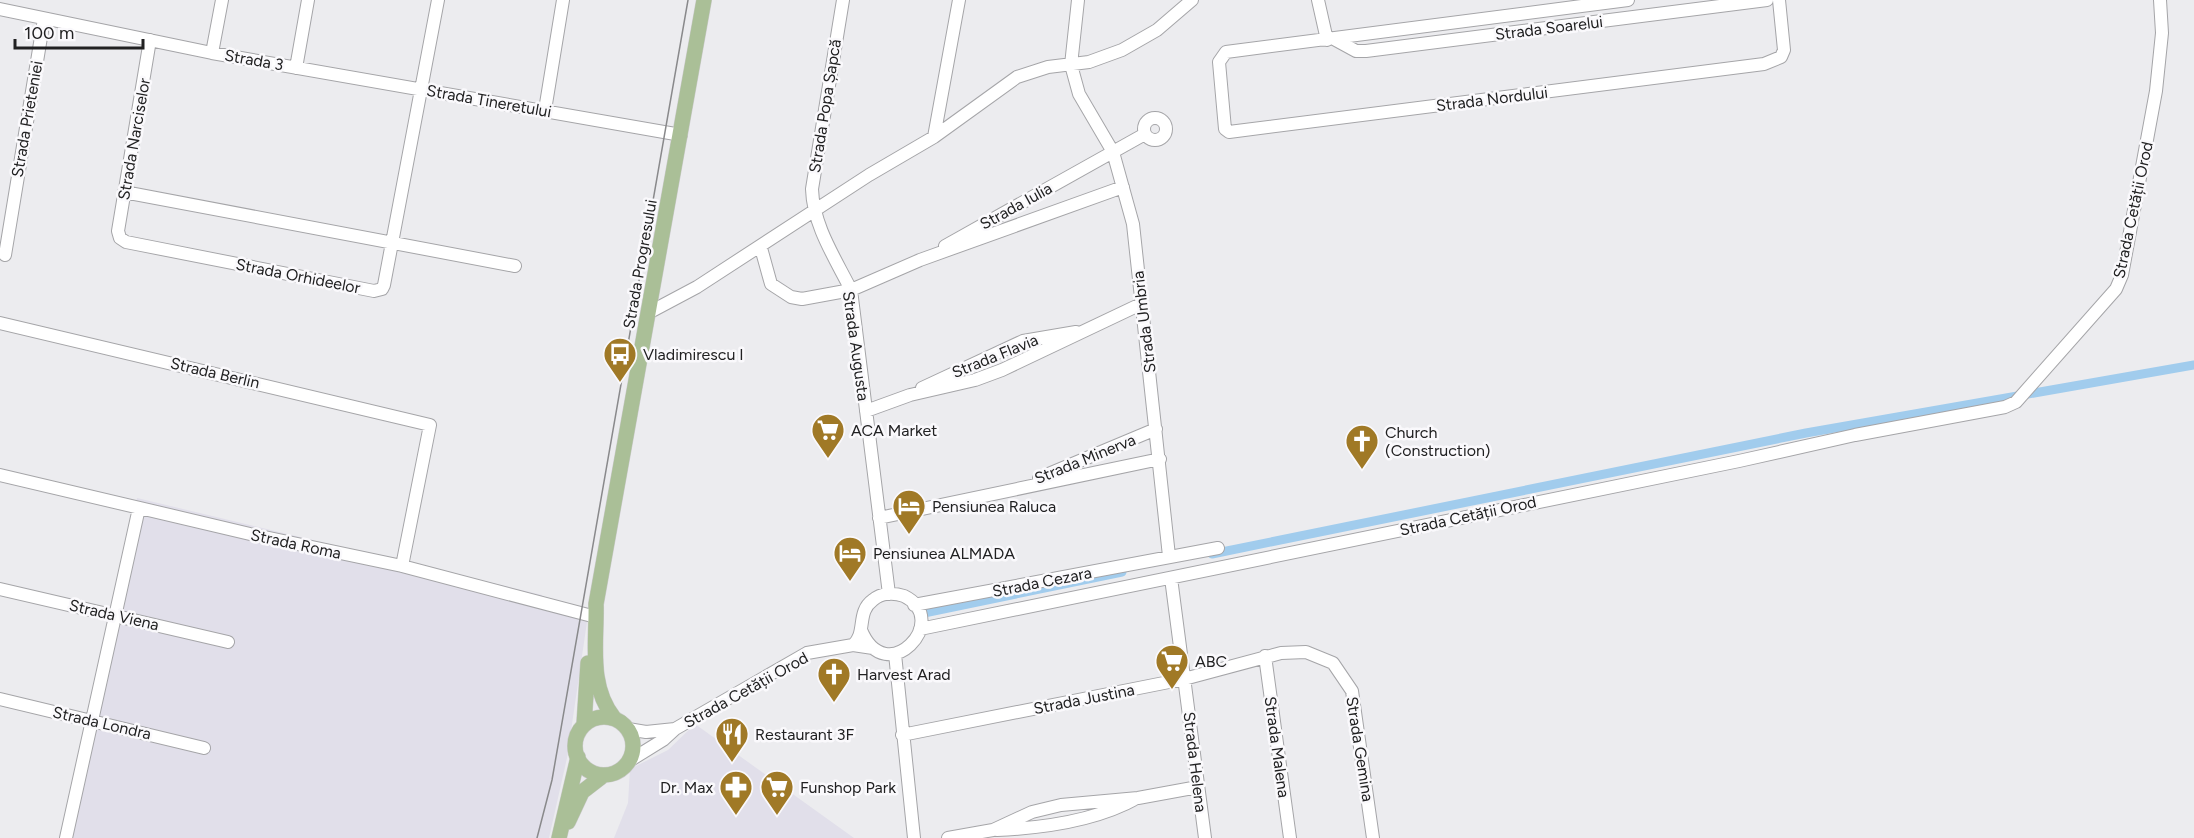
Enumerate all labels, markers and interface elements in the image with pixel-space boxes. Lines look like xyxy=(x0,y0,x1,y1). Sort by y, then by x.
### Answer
scale bar xyxy=(15,12,142,50)
street label: Strada Soarelui xyxy=(1494,12,1604,44)
text: 100 m xyxy=(24,22,74,44)
street label: Strada Popa Șapcă xyxy=(805,38,845,174)
street label: Strada 3 xyxy=(223,45,285,75)
street label: Strada Prieteniei xyxy=(7,59,47,179)
street label: Strada Narciselor xyxy=(114,76,154,202)
street label: Strada Tineretului xyxy=(425,81,553,121)
street label: Strada Nordului xyxy=(1435,83,1549,115)
street label: Strada Cetății Orod xyxy=(2109,140,2157,280)
street label: Strada Iulia xyxy=(977,178,1055,234)
street label: Strada Progresului xyxy=(619,198,661,330)
street label: Strada Orhideelor xyxy=(234,255,362,298)
street label: Strada Umbria xyxy=(1128,270,1160,374)
street label: Strada Augusta xyxy=(839,290,873,402)
street label: Strada Flavia xyxy=(949,330,1041,382)
bus stop icon: Vladimirescu I xyxy=(602,336,638,383)
place label: Vladimirescu I xyxy=(643,345,744,364)
street label: Strada Berlin xyxy=(169,354,262,393)
supermarket icon: ACA Market xyxy=(810,412,846,459)
place label: ACA Market xyxy=(851,421,937,440)
church icon: Church (Construction) xyxy=(1344,423,1380,470)
place label: Church (Construction) xyxy=(1385,423,1490,460)
street label: Strada Minerva xyxy=(1032,430,1138,488)
hotel icon: Pensiunea Raluca xyxy=(891,488,927,535)
street label: Strada Cetății Orod xyxy=(1398,492,1538,540)
place label: Pensiunea Raluca xyxy=(932,497,1056,516)
street label: Strada Roma xyxy=(249,525,343,563)
hotel icon: Pensiunea ALMADA xyxy=(832,535,868,582)
place label: Pensiunea ALMADA xyxy=(873,544,1015,563)
street label: Strada Cezara xyxy=(991,563,1093,601)
street label: Strada Viena xyxy=(67,595,161,635)
supermarket icon: ABC xyxy=(1154,643,1190,690)
street label: Strada Cetății Orod xyxy=(680,648,812,732)
place label: ABC xyxy=(1195,652,1227,671)
church icon: Harvest Arad xyxy=(816,656,852,703)
place label: Harvest Arad xyxy=(857,665,951,684)
street label: Strada Justina xyxy=(1032,680,1136,718)
street label: Strada Malena xyxy=(1260,695,1294,799)
street label: Strada Gemina xyxy=(1342,695,1378,803)
street label: Strada Londra xyxy=(51,702,153,744)
street label: Strada Helena xyxy=(1179,711,1211,813)
restaurant icon: Restaurant 3F xyxy=(714,716,750,763)
place label: Restaurant 3F xyxy=(755,725,855,744)
pharmacy icon: Dr. Max xyxy=(718,769,754,816)
supermarket icon: Funshop Park xyxy=(759,769,795,816)
place label: Dr. Max xyxy=(660,778,713,797)
place label: Funshop Park xyxy=(800,778,896,797)

